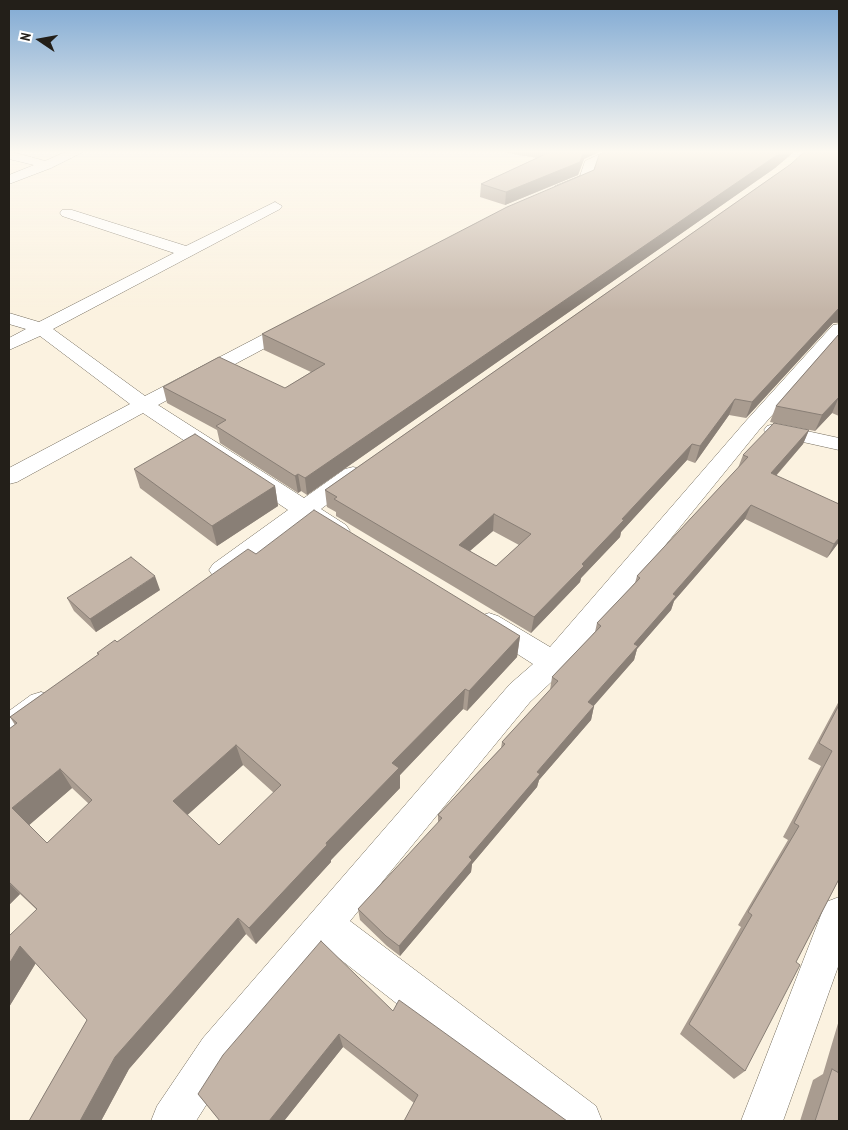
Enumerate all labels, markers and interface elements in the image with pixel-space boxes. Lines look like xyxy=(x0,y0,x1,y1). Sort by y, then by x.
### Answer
north arrow xyxy=(15,15,65,65)
text: N xyxy=(16,31,35,42)

